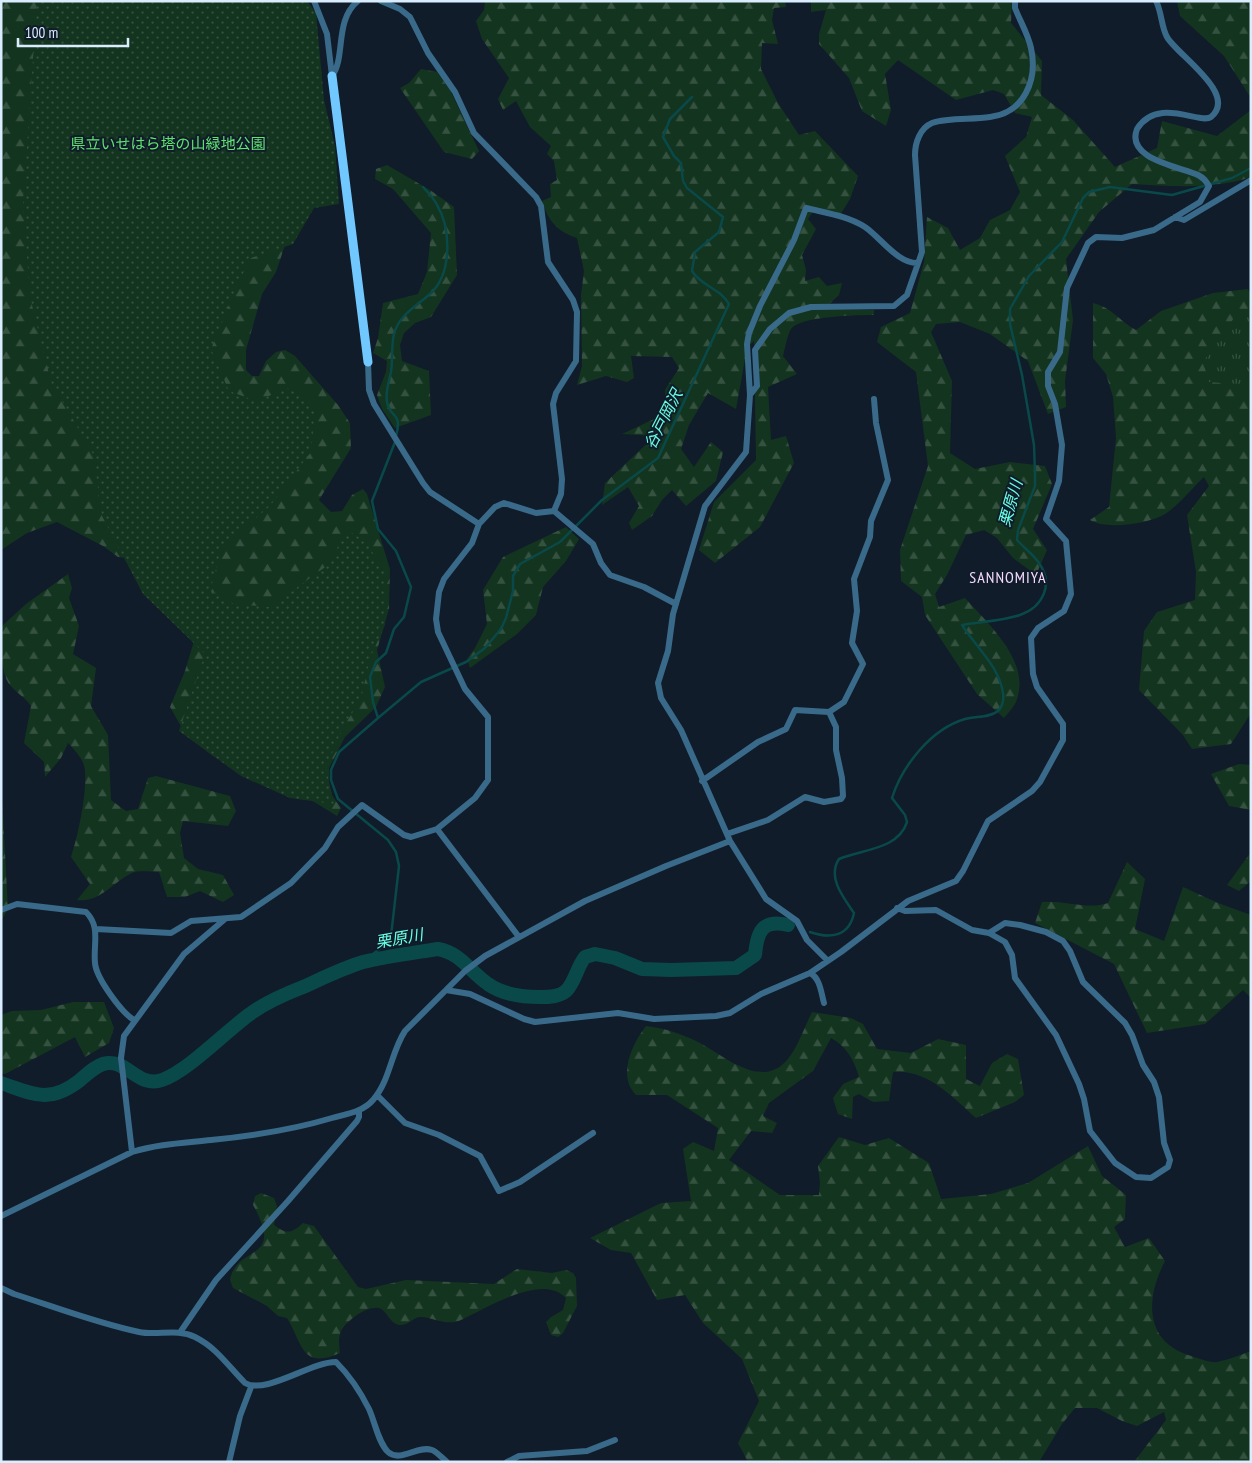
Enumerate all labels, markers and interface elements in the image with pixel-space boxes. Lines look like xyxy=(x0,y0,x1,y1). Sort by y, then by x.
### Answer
scale bar xyxy=(18,15,128,47)
text: 100 m xyxy=(25,23,58,42)
park label: 県立いせはら塔の山緑地公園 xyxy=(70,134,266,153)
water label: 谷戸岡沢 xyxy=(640,384,687,452)
water label: 栗原川 xyxy=(994,475,1027,529)
district label: SANNOMIYA xyxy=(969,567,1047,587)
water label: 栗原川 xyxy=(374,924,426,952)

